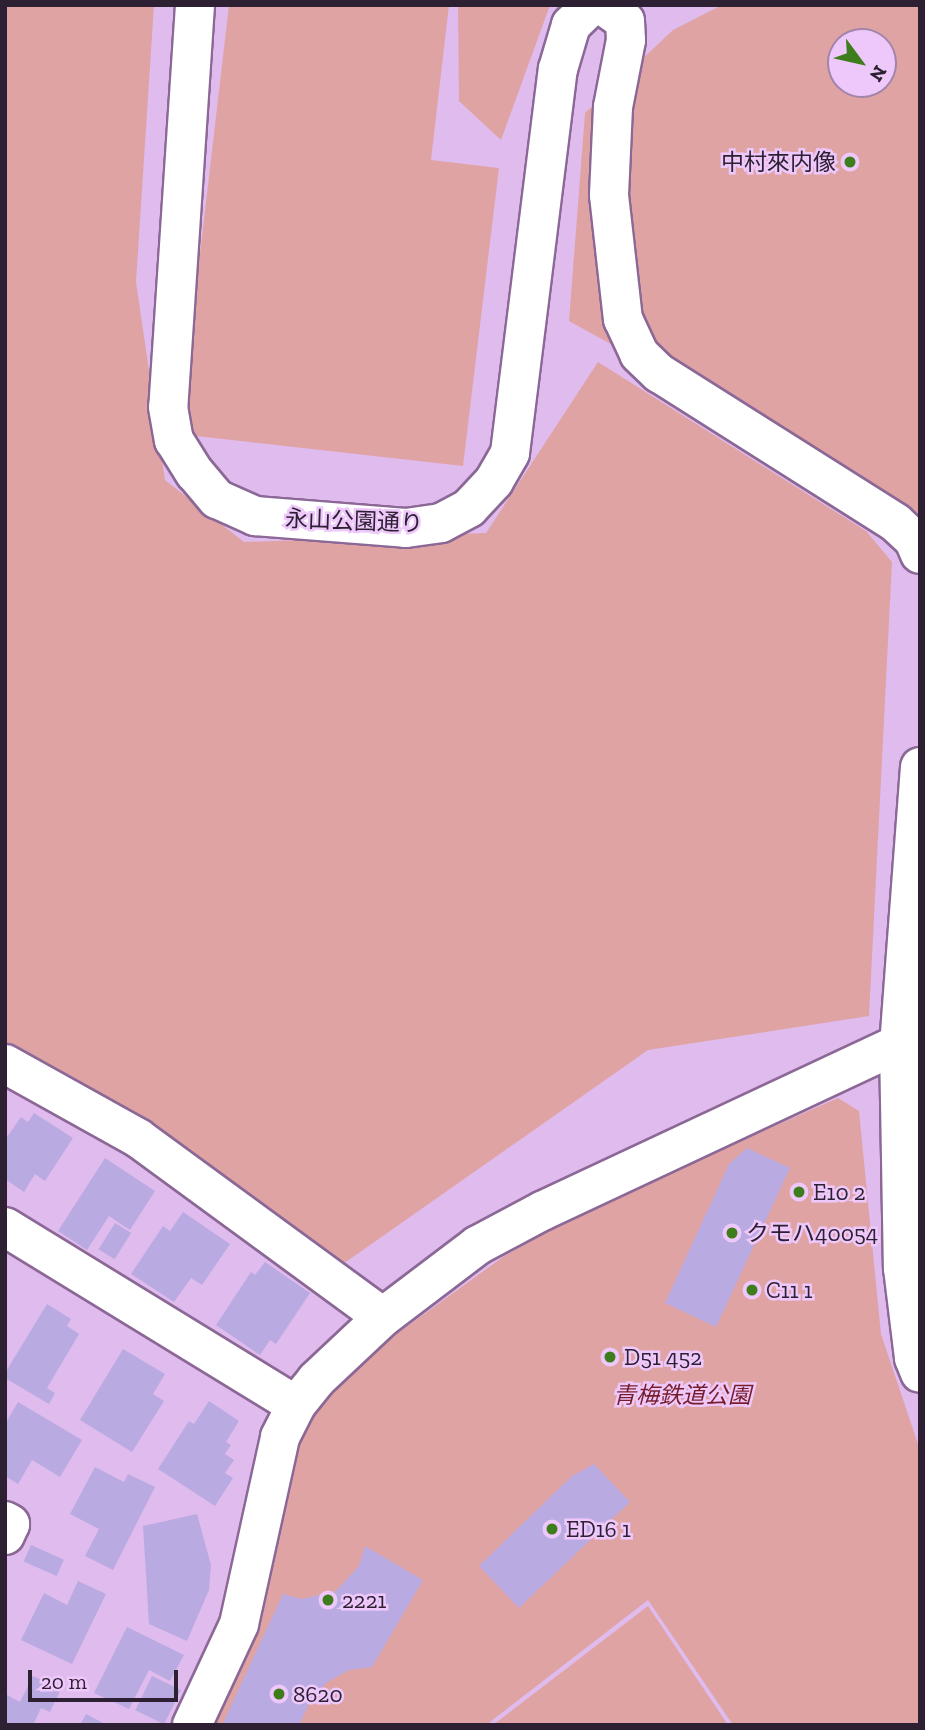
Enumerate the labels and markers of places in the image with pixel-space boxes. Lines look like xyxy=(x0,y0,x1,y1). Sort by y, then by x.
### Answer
place label: 中村來内像 xyxy=(721,148,836,176)
marker: 中村來内像 xyxy=(842,154,858,170)
place label: E10 2 xyxy=(813,1178,866,1206)
marker: E10 2 xyxy=(791,1184,807,1200)
place label: クモハ40054 xyxy=(746,1219,878,1247)
marker: クモハ40054 xyxy=(724,1225,740,1241)
place label: C11 1 xyxy=(766,1276,813,1304)
marker: C11 1 xyxy=(744,1282,760,1298)
place label: D51 452 xyxy=(624,1343,702,1371)
marker: D51 452 xyxy=(602,1349,618,1365)
place label: ED16 1 xyxy=(566,1515,631,1543)
marker: ED16 1 xyxy=(544,1521,560,1537)
place label: 2221 xyxy=(342,1586,386,1614)
marker: 2221 xyxy=(320,1592,336,1608)
place label: 8620 xyxy=(293,1680,343,1708)
marker: 8620 xyxy=(271,1686,287,1702)

